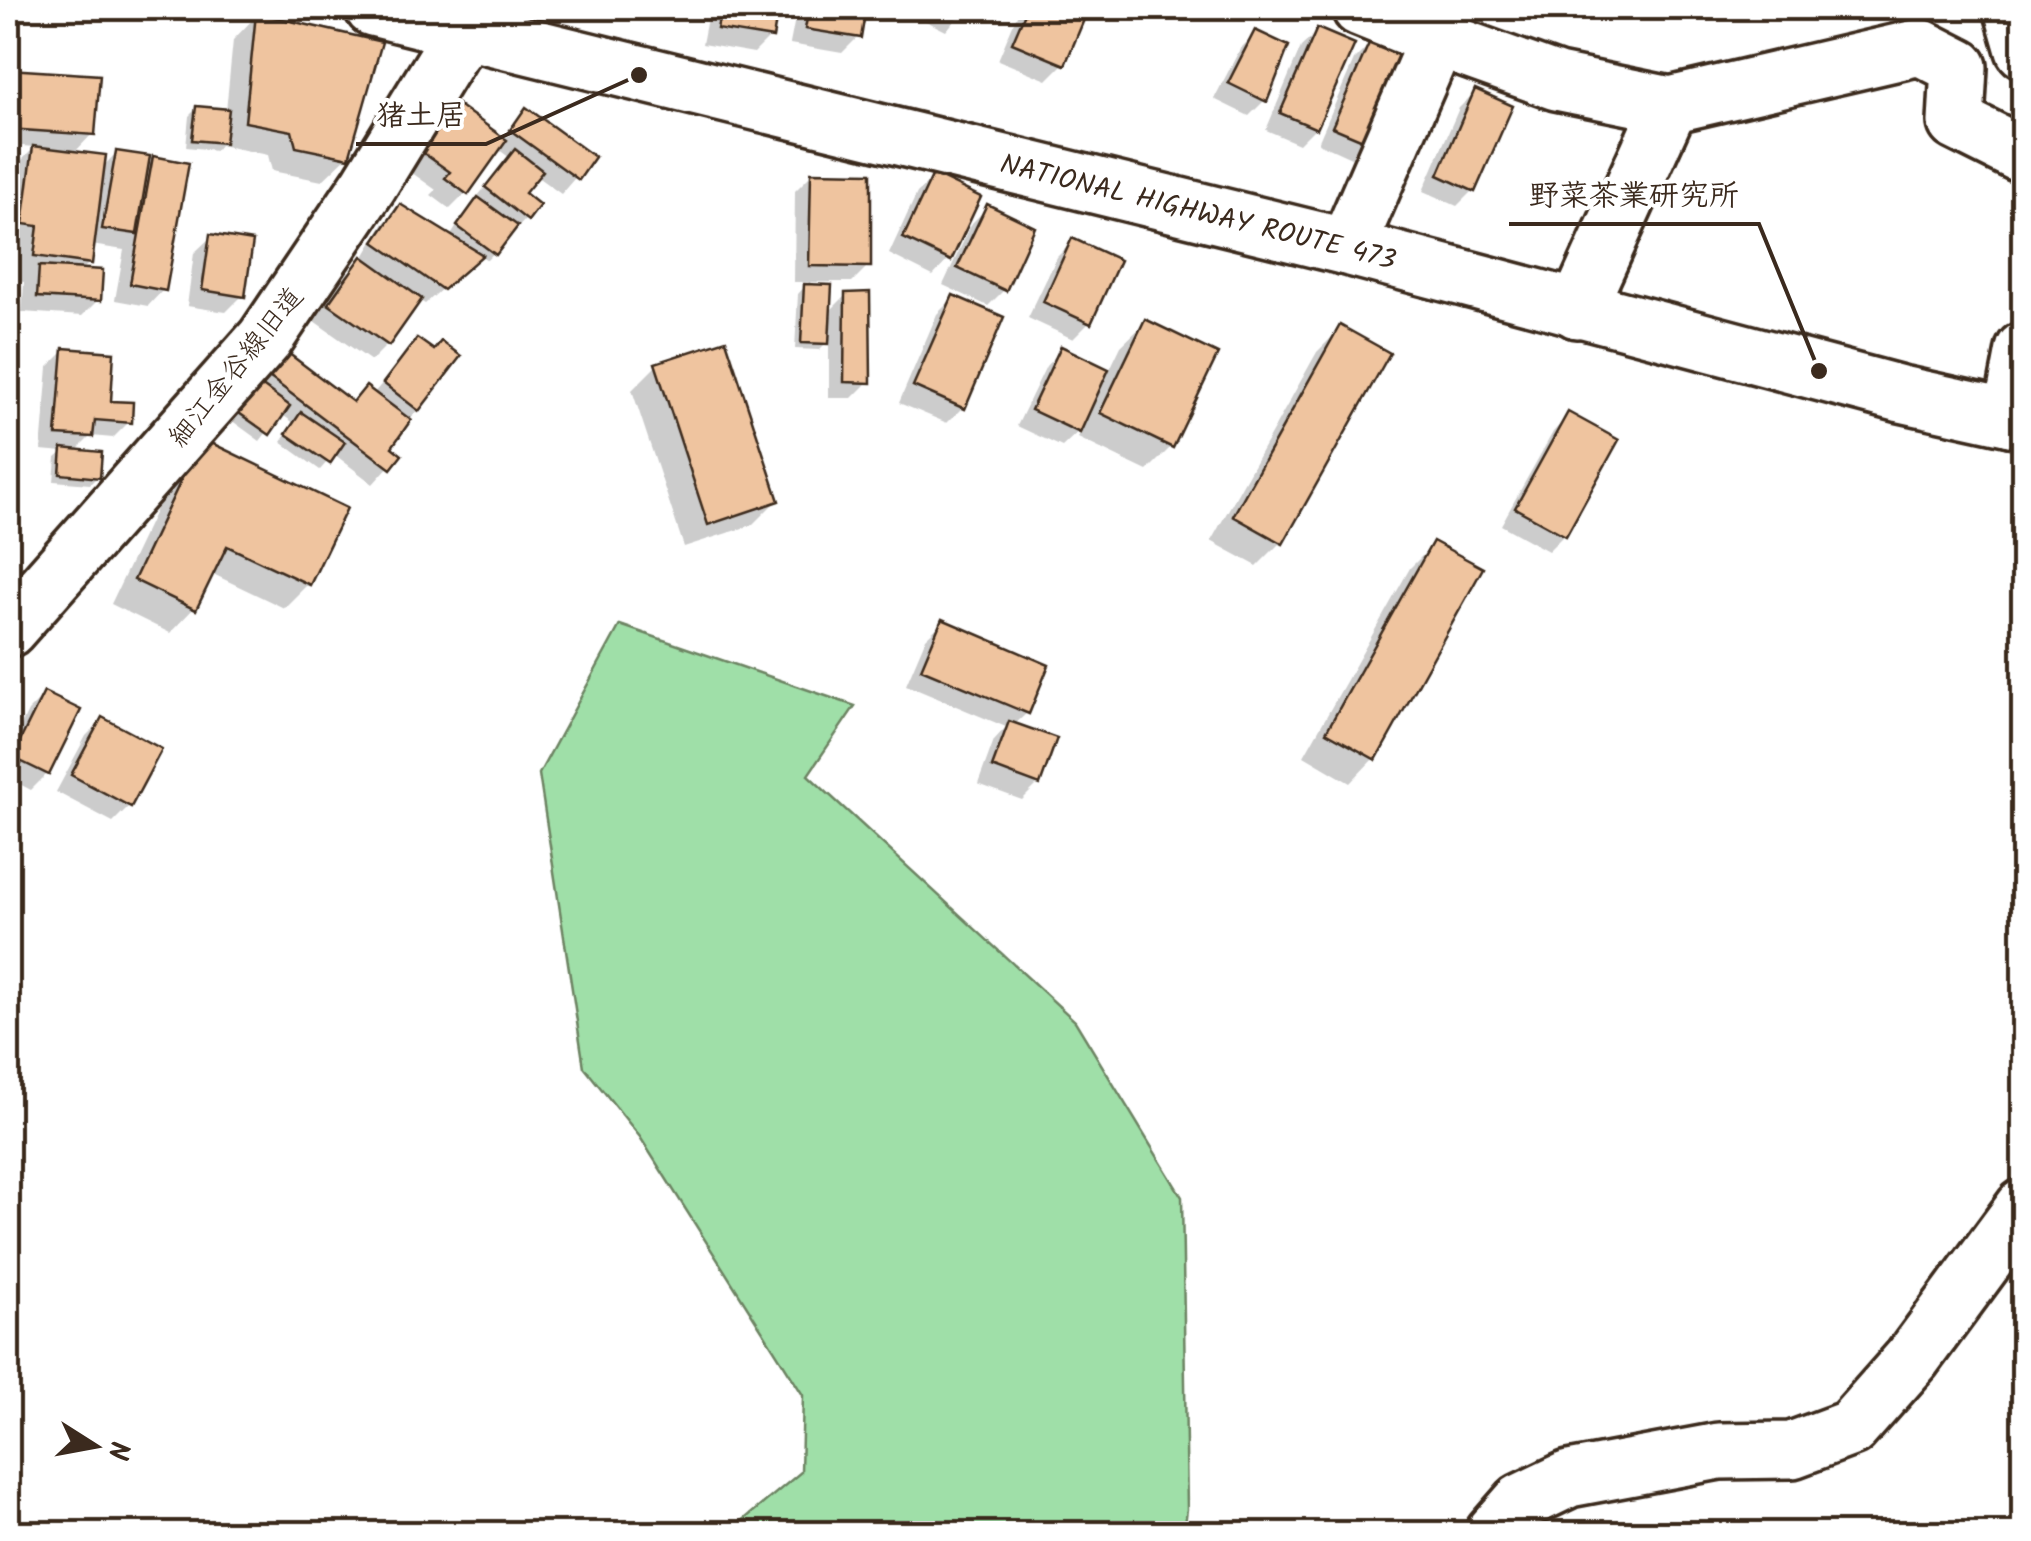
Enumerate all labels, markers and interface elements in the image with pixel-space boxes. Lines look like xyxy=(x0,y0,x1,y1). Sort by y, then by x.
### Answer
callout: 猪土居 xyxy=(356,84,486,144)
text: 猪土居 xyxy=(376,93,466,141)
street label: NATIONAL HIGHWAY ROUTE 473 xyxy=(995,143,1401,284)
callout: 野菜茶業研究所 xyxy=(1509,164,1759,224)
text: 野菜茶業研究所 xyxy=(1529,173,1739,221)
street label: 細江金谷線旧道 xyxy=(158,277,316,458)
north arrow xyxy=(45,1396,145,1496)
text: N xyxy=(93,1437,141,1464)

